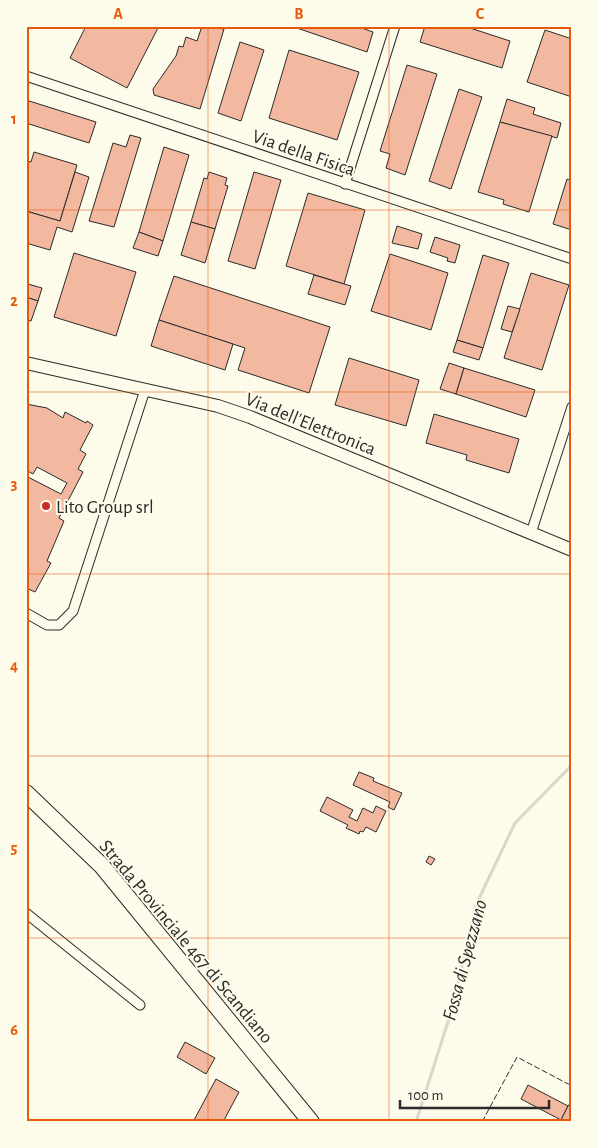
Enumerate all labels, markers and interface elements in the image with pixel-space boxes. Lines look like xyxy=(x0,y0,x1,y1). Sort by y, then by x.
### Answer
text: A xyxy=(113,6,123,22)
text: B xyxy=(294,6,304,22)
text: C xyxy=(476,6,485,22)
text: 1 xyxy=(11,111,17,127)
street label: Via della Fisica xyxy=(250,127,358,180)
text: 2 xyxy=(10,293,18,309)
street label: Via dell'Elettronica xyxy=(243,390,378,459)
text: 3 xyxy=(11,476,18,492)
place label: Lito Group srl xyxy=(56,498,154,517)
marker: Lito Group srl xyxy=(40,500,52,512)
text: 4 xyxy=(10,658,18,674)
street label: Strada Provinciale 467 di Scandiano xyxy=(95,837,276,1047)
text: 5 xyxy=(11,840,18,856)
water label: Fossa di Spezzano xyxy=(439,898,491,1023)
text: 6 xyxy=(10,1022,18,1038)
scale bar xyxy=(400,1078,549,1110)
text: 100 m xyxy=(408,1088,443,1103)

